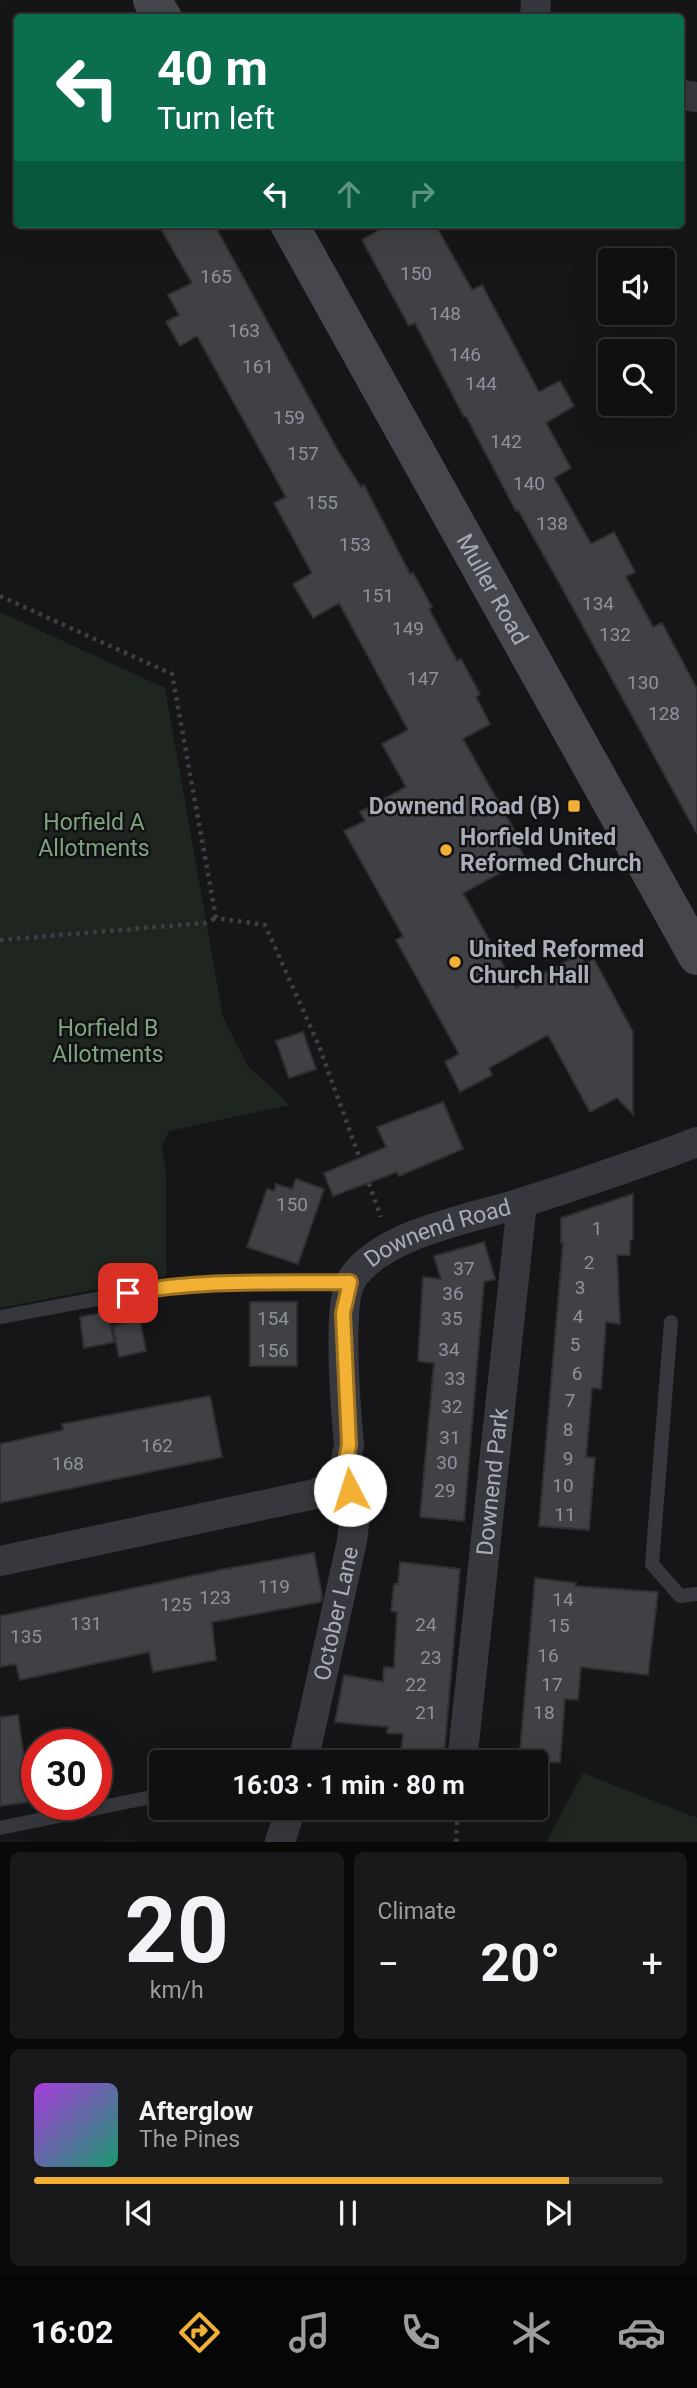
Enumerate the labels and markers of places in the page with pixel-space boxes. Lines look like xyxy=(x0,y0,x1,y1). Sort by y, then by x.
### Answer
place label: Downend Road (B) xyxy=(369,793,560,820)
marker: Downend Road (B) xyxy=(566,798,582,814)
place label: Horfield United Reformed Church xyxy=(460,824,642,877)
marker: Horfield United Reformed Church xyxy=(438,842,454,858)
place label: United Reformed Church Hall xyxy=(469,936,644,989)
marker: United Reformed Church Hall xyxy=(447,954,463,970)
pin xyxy=(98,1263,158,1323)

